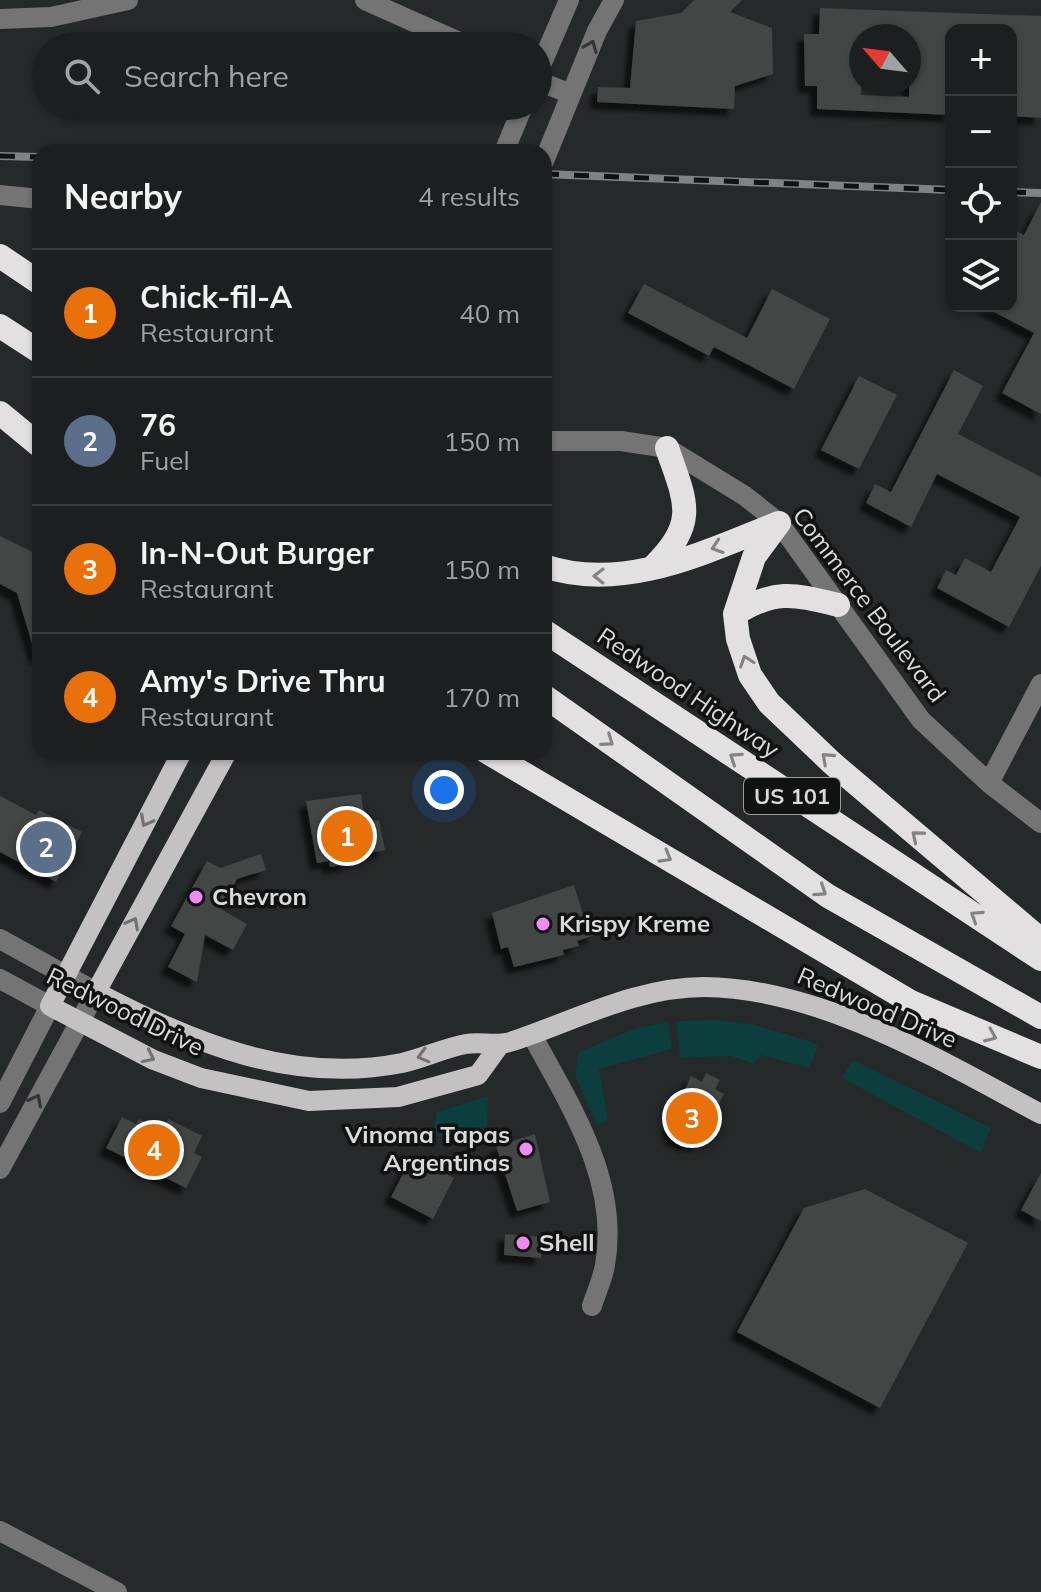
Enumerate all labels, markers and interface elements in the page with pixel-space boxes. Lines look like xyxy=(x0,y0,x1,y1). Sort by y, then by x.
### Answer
north arrow xyxy=(849,24,921,96)
map controls xyxy=(945,24,1017,312)
button: + xyxy=(945,24,1017,96)
search box xyxy=(32,32,552,120)
one-way arrow xyxy=(581,40,598,54)
icon: search xyxy=(60,54,104,98)
text: Search here xyxy=(124,57,289,95)
button: − xyxy=(945,96,1017,168)
button: locate xyxy=(945,168,1017,240)
text: Nearby xyxy=(64,175,182,218)
text: 4 results xyxy=(418,180,520,213)
button: layers xyxy=(945,240,1017,312)
text: Chick-fil-A xyxy=(140,278,292,316)
text: 1 xyxy=(82,297,98,330)
text: 40 m xyxy=(459,297,520,330)
text: Restaurant xyxy=(140,316,274,349)
text: 76 xyxy=(140,406,176,444)
text: 2 xyxy=(82,425,98,458)
text: 150 m xyxy=(444,425,520,458)
text: Fuel xyxy=(140,444,190,477)
street label: Commerce Boulevard xyxy=(787,501,953,708)
text: In-N-Out Burger xyxy=(140,534,374,572)
one-way arrow xyxy=(710,537,724,553)
text: 3 xyxy=(82,553,98,586)
text: 150 m xyxy=(444,553,520,586)
one-way arrow xyxy=(592,567,605,585)
text: Restaurant xyxy=(140,572,274,605)
street label: Redwood Highway xyxy=(592,620,785,764)
one-way arrow xyxy=(739,655,755,669)
text: Amy's Drive Thru xyxy=(140,662,386,700)
text: 4 xyxy=(82,681,98,714)
text: 170 m xyxy=(444,681,520,714)
text: Restaurant xyxy=(140,700,274,733)
one-way arrow xyxy=(599,731,613,746)
one-way arrow xyxy=(822,752,836,767)
one-way arrow xyxy=(729,753,744,768)
your location xyxy=(424,770,464,810)
road number: US 101 xyxy=(744,778,840,814)
pin: 1 xyxy=(321,806,373,866)
one-way arrow xyxy=(140,813,155,827)
pin: 2 xyxy=(20,817,72,877)
one-way arrow xyxy=(912,831,926,846)
one-way arrow xyxy=(657,847,671,863)
place label: Chevron xyxy=(212,881,307,911)
one-way arrow xyxy=(812,881,826,896)
marker: Chevron xyxy=(187,888,205,906)
place label: Krispy Kreme xyxy=(559,908,710,938)
one-way arrow xyxy=(970,911,985,926)
marker: Krispy Kreme xyxy=(534,915,552,933)
one-way arrow xyxy=(124,917,139,932)
street label: Redwood Drive xyxy=(42,960,209,1062)
street label: Redwood Drive xyxy=(793,960,962,1054)
one-way arrow xyxy=(983,1026,997,1042)
one-way arrow xyxy=(140,1047,155,1063)
one-way arrow xyxy=(417,1047,431,1063)
pin: 3 xyxy=(666,1088,718,1148)
one-way arrow xyxy=(27,1094,42,1108)
place label: Vinoma Tapas Argentinas xyxy=(344,1119,510,1177)
pin: 4 xyxy=(128,1120,180,1180)
marker: Vinoma Tapas Argentinas xyxy=(517,1140,535,1158)
place label: Shell xyxy=(539,1227,595,1257)
marker: Shell xyxy=(514,1234,532,1252)

